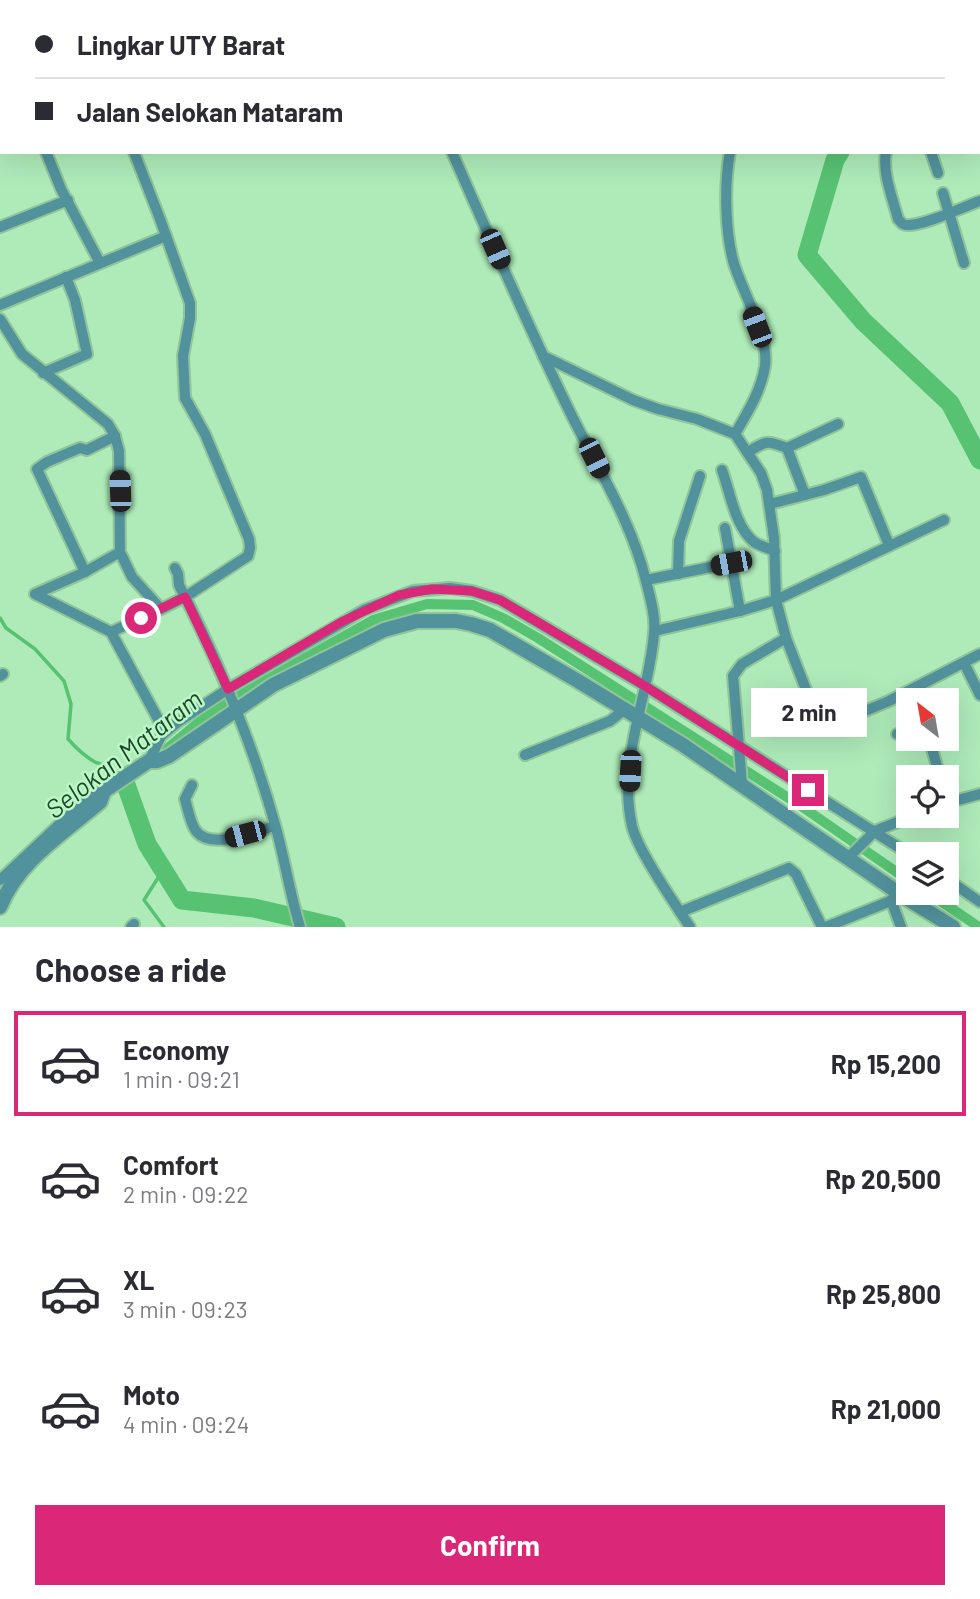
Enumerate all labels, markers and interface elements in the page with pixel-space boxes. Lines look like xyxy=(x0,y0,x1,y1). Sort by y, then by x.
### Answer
text: Lingkar UTY Barat xyxy=(77,29,285,60)
text: Jalan Selokan Mataram xyxy=(77,96,343,127)
car xyxy=(477,226,514,272)
car xyxy=(740,304,775,350)
car xyxy=(576,435,613,481)
car xyxy=(109,470,132,512)
car xyxy=(709,549,754,577)
route start xyxy=(125,602,157,634)
water label: Selokan Mataram xyxy=(38,682,208,824)
callout: 2 min xyxy=(750,688,866,738)
north arrow xyxy=(896,688,959,751)
map controls xyxy=(896,688,959,905)
text: 2 min xyxy=(781,698,837,726)
car xyxy=(619,749,642,793)
button: locate xyxy=(896,765,959,828)
route end xyxy=(792,774,824,806)
car xyxy=(222,818,269,850)
button: layers xyxy=(896,842,959,905)
text: Choose a ride xyxy=(35,950,227,988)
icon: car xyxy=(39,1032,102,1095)
text: Economy xyxy=(123,1034,229,1065)
text: Rp 15,200 xyxy=(831,1048,941,1079)
text: 1 min · 09:21 xyxy=(123,1065,240,1093)
icon: car xyxy=(39,1147,102,1210)
text: Comfort xyxy=(123,1149,219,1180)
text: Rp 20,500 xyxy=(825,1163,941,1194)
text: 2 min · 09:22 xyxy=(123,1180,249,1208)
icon: car xyxy=(39,1262,102,1325)
text: XL xyxy=(123,1264,154,1295)
text: Rp 25,800 xyxy=(826,1278,941,1309)
text: 3 min · 09:23 xyxy=(123,1295,248,1323)
icon: car xyxy=(39,1377,102,1440)
text: Moto xyxy=(123,1379,180,1410)
text: Rp 21,000 xyxy=(831,1393,941,1424)
text: 4 min · 09:24 xyxy=(123,1410,249,1438)
button: Confirm xyxy=(35,1505,945,1585)

